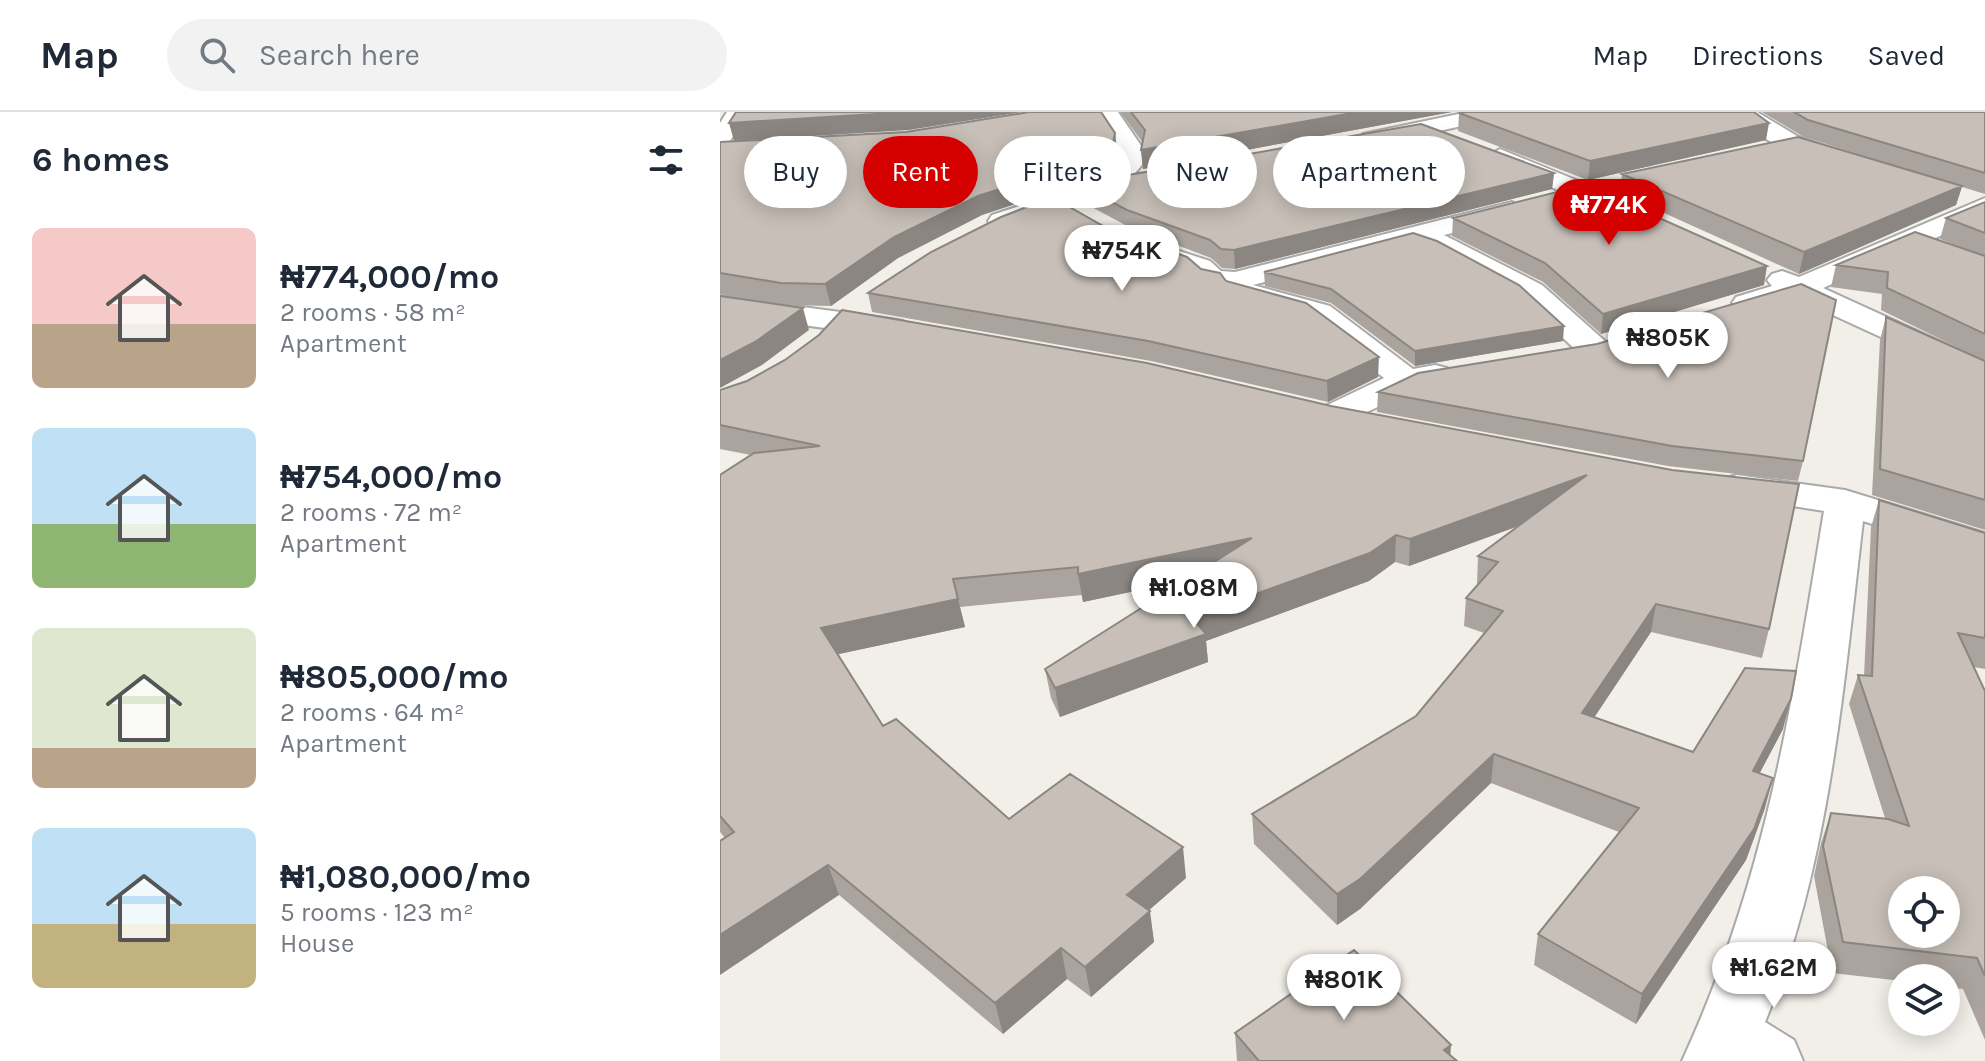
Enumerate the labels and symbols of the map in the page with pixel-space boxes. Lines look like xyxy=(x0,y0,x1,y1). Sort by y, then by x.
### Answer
pin: ₦774K xyxy=(1553,179,1665,247)
pin: ₦754K xyxy=(1066,225,1178,293)
pin: ₦805K xyxy=(1612,312,1724,380)
pin: ₦1.08M xyxy=(1129,562,1259,630)
pin: ₦1.62M xyxy=(1709,942,1839,1010)
pin: ₦801K xyxy=(1288,954,1400,1022)

